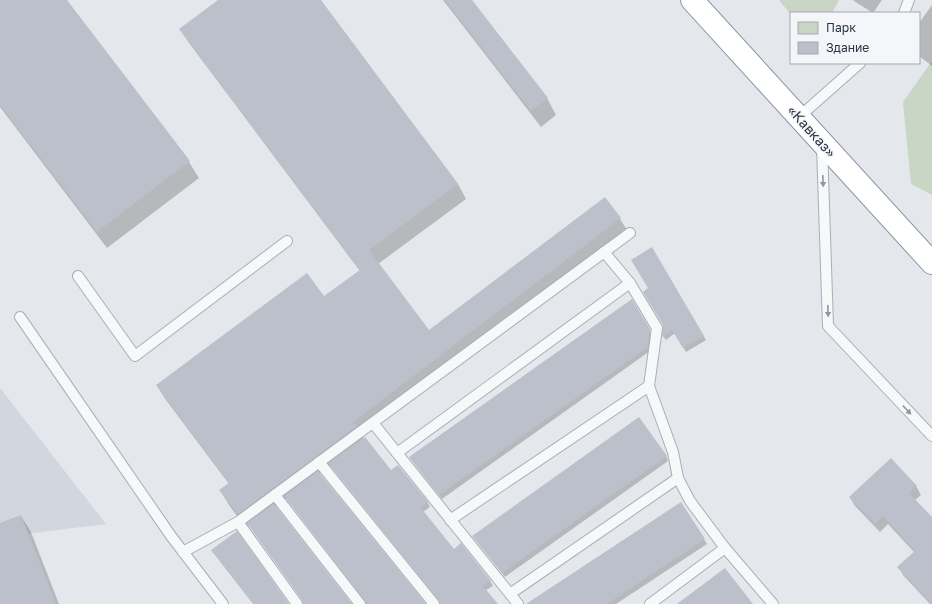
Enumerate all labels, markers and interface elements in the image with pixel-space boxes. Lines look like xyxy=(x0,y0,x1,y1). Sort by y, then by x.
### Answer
legend xyxy=(790,12,920,64)
text: Парк xyxy=(826,20,856,35)
text: Здание xyxy=(826,40,869,55)
street label: «Кавказ» xyxy=(784,102,840,161)
one-way arrow xyxy=(820,175,826,188)
one-way arrow xyxy=(824,305,831,317)
one-way arrow xyxy=(902,405,911,414)

